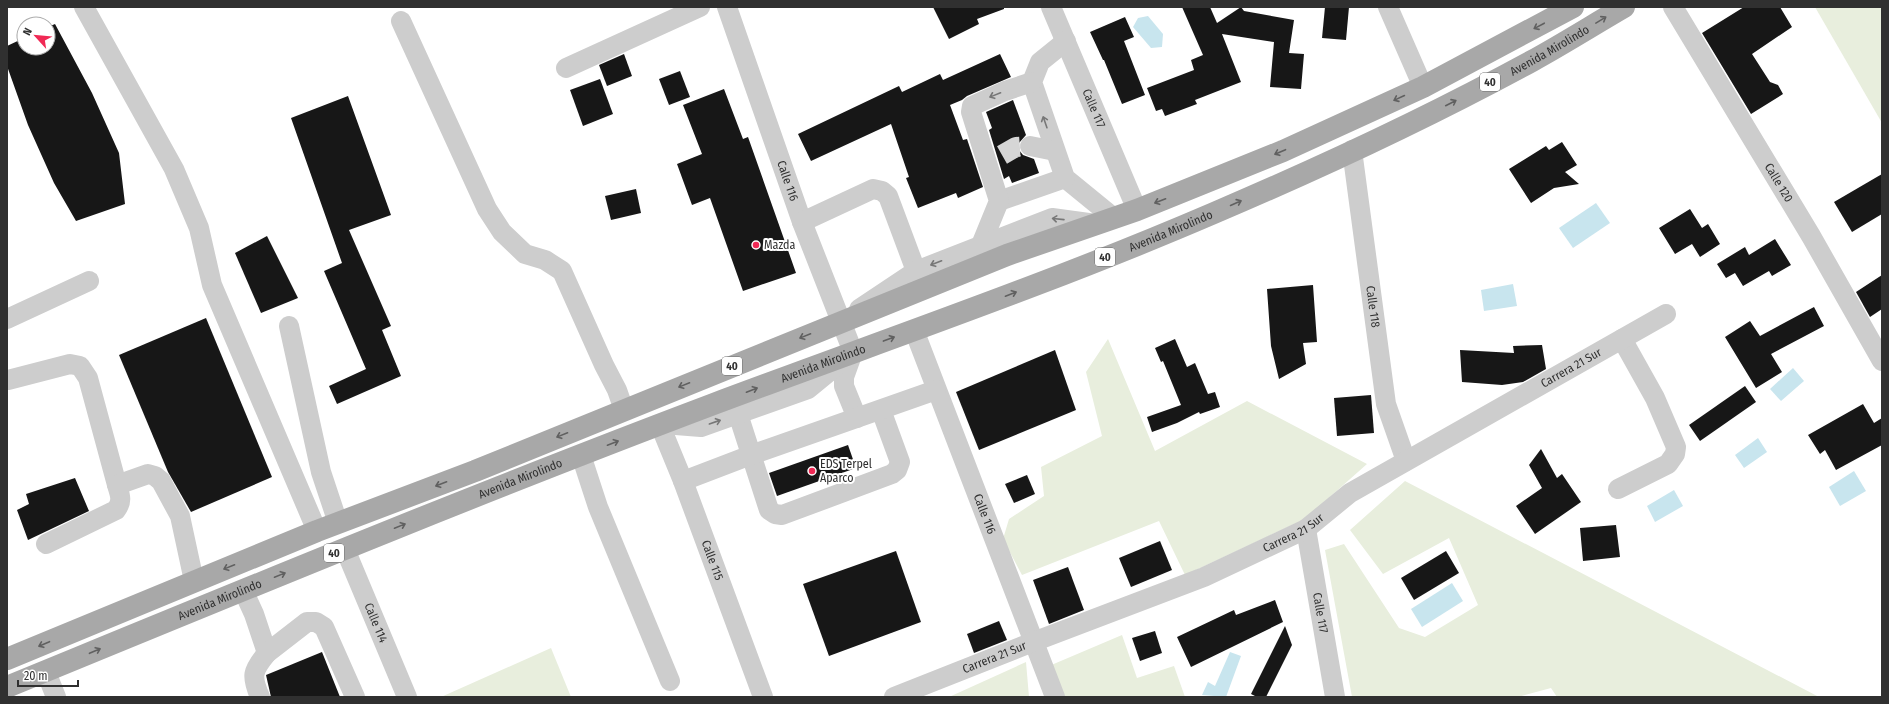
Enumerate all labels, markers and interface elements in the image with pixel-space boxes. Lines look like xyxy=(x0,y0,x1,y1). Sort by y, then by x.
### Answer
north arrow xyxy=(16,16,56,56)
one-way arrow xyxy=(1595,16,1607,24)
street label: Avenida Mirolindo xyxy=(1508,22,1592,79)
one-way arrow xyxy=(1533,23,1545,30)
text: N xyxy=(20,26,35,38)
road number: 40 xyxy=(1480,73,1500,91)
street label: Calle 117 xyxy=(1079,87,1108,130)
one-way arrow xyxy=(990,92,1002,100)
one-way arrow xyxy=(1393,95,1405,102)
one-way arrow xyxy=(1444,98,1456,106)
one-way arrow xyxy=(1041,116,1049,128)
one-way arrow xyxy=(1275,149,1287,156)
street label: Calle 116 xyxy=(774,159,801,203)
street label: Calle 120 xyxy=(1762,161,1796,205)
one-way arrow xyxy=(1154,197,1166,205)
one-way arrow xyxy=(1229,199,1241,207)
street label: Avenida Mirolindo xyxy=(1127,207,1215,255)
one-way arrow xyxy=(1052,216,1065,223)
place label: Mazda xyxy=(764,238,796,252)
marker: Mazda xyxy=(751,240,761,250)
road number: 40 xyxy=(1095,248,1115,266)
one-way arrow xyxy=(931,259,943,267)
street label: Calle 118 xyxy=(1363,285,1383,328)
one-way arrow xyxy=(1005,290,1017,297)
one-way arrow xyxy=(799,333,811,341)
one-way arrow xyxy=(883,334,895,342)
street label: Avenida Mirolindo xyxy=(779,342,867,385)
street label: Carrera 21 Sur xyxy=(1538,345,1604,391)
road number: 40 xyxy=(722,357,742,375)
one-way arrow xyxy=(679,382,691,390)
one-way arrow xyxy=(745,386,757,394)
one-way arrow xyxy=(708,418,720,426)
one-way arrow xyxy=(556,432,568,440)
one-way arrow xyxy=(606,439,618,447)
street label: Avenida Mirolindo xyxy=(476,456,564,502)
place label: EDS Terpel Aparco xyxy=(820,457,872,485)
marker: EDS Terpel Aparco xyxy=(807,466,817,476)
one-way arrow xyxy=(436,481,448,489)
street label: Calle 116 xyxy=(971,492,999,536)
street label: Carrera 21 Sur xyxy=(1261,510,1327,555)
one-way arrow xyxy=(394,522,406,530)
street label: Calle 115 xyxy=(699,538,726,583)
road number: 40 xyxy=(324,544,344,562)
one-way arrow xyxy=(223,564,235,571)
one-way arrow xyxy=(273,571,285,578)
street label: Avenida Mirolindo xyxy=(176,576,264,623)
street label: Calle 117 xyxy=(1310,591,1331,634)
street label: Calle 114 xyxy=(361,601,391,645)
street label: Carrera 21 Sur xyxy=(961,638,1029,676)
one-way arrow xyxy=(39,640,51,648)
one-way arrow xyxy=(88,647,100,654)
scale bar xyxy=(18,662,78,688)
text: 20 m xyxy=(24,669,48,683)

